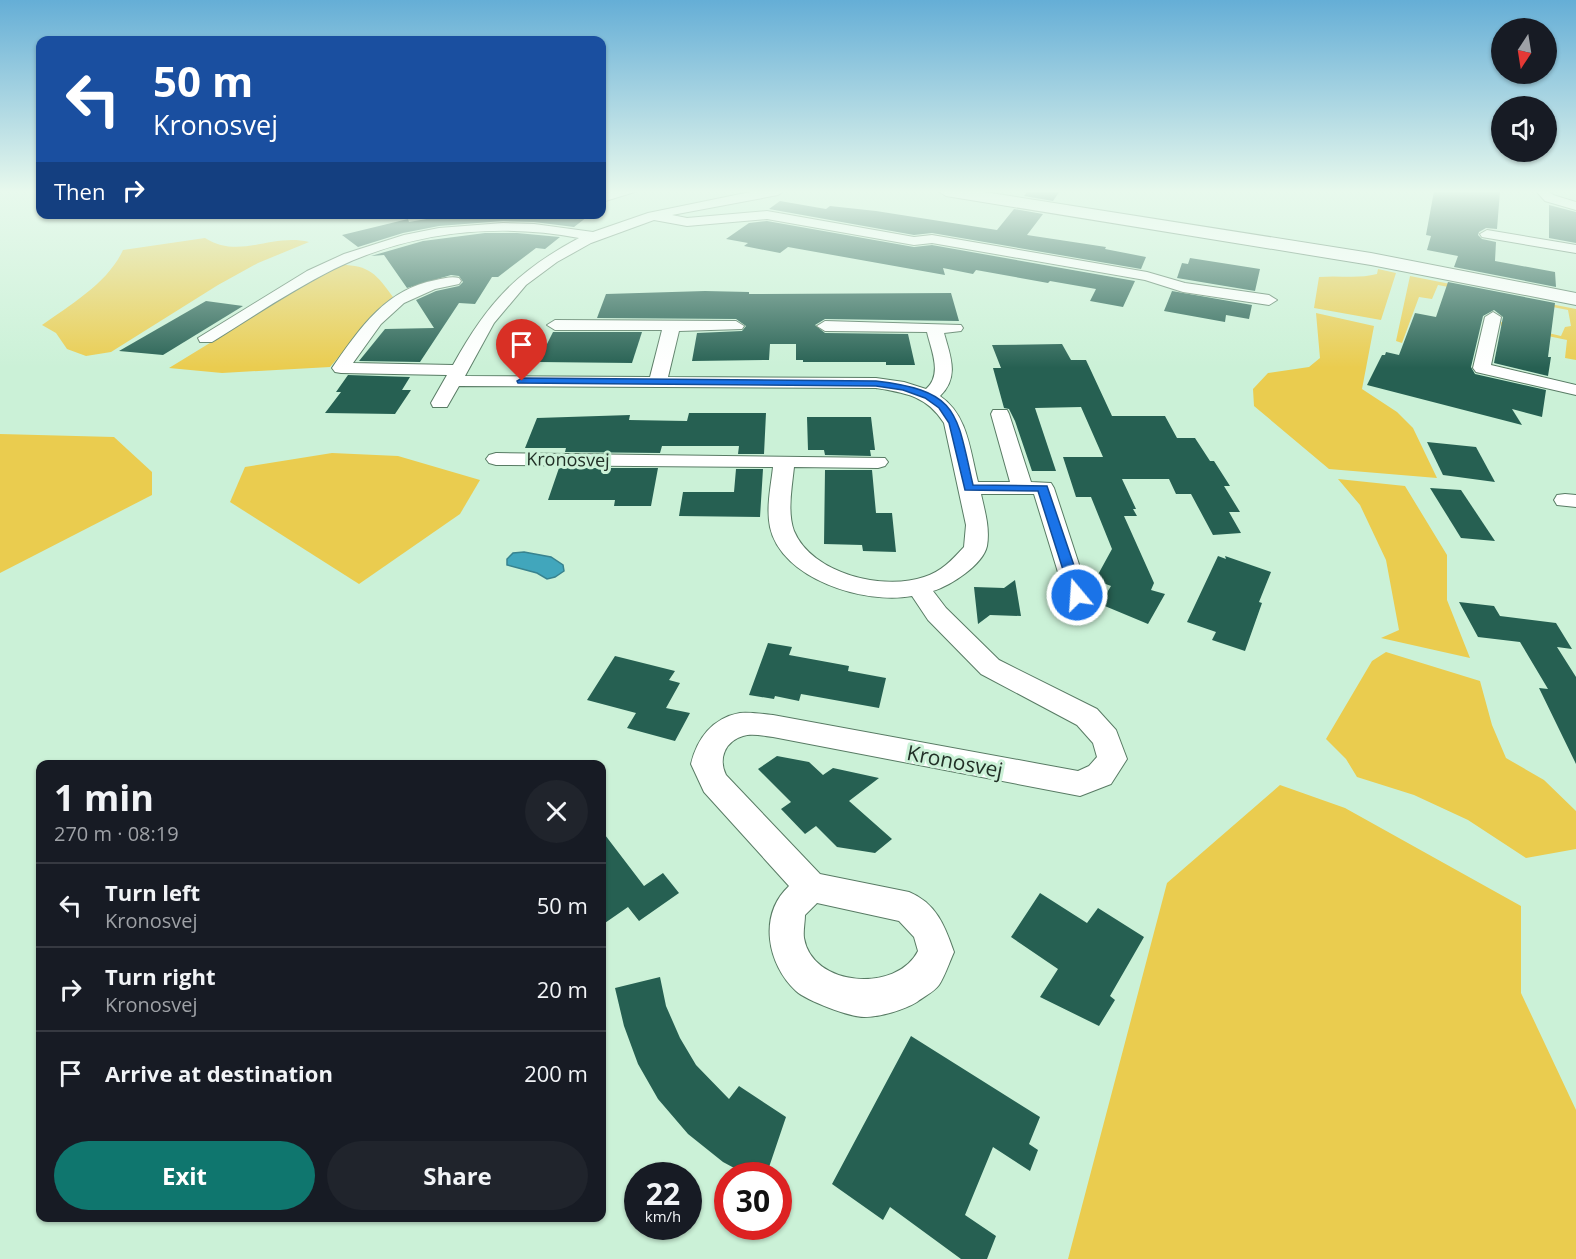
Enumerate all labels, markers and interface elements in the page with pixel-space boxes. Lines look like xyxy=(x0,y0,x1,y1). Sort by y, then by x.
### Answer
north arrow xyxy=(1491,18,1557,84)
map controls xyxy=(1491,18,1557,162)
text: 50 m xyxy=(153,52,253,109)
icon: left xyxy=(54,60,132,138)
button: sound xyxy=(1491,96,1557,162)
text: Kronosvej xyxy=(153,106,278,143)
icon: right xyxy=(117,174,150,207)
text: Then xyxy=(54,176,105,206)
pin xyxy=(496,319,547,381)
icon: arrive xyxy=(505,328,538,361)
street label: Kronosvej xyxy=(526,446,610,472)
position arrow xyxy=(1045,563,1109,627)
street label: Kronosvej xyxy=(905,738,1005,784)
text: 1 min xyxy=(54,773,154,822)
button: close xyxy=(525,780,588,843)
text: 270 m · 08:19 xyxy=(54,820,179,847)
text: Turn left xyxy=(105,877,200,907)
icon: left xyxy=(54,889,87,922)
text: 50 m xyxy=(537,890,588,920)
text: Kronosvej xyxy=(105,907,198,934)
text: Turn right xyxy=(105,961,216,991)
icon: right xyxy=(54,973,87,1006)
text: 20 m xyxy=(537,974,588,1004)
text: Kronosvej xyxy=(105,991,198,1018)
icon: arrive xyxy=(54,1057,87,1090)
text: Arrive at destination xyxy=(105,1058,333,1088)
text: 200 m xyxy=(524,1058,588,1088)
button: Exit xyxy=(54,1141,315,1210)
button: Share xyxy=(327,1141,588,1210)
speed limit sign: 30 xyxy=(714,1162,792,1240)
text: 22 xyxy=(646,1173,680,1214)
text: km/h xyxy=(645,1206,681,1226)

